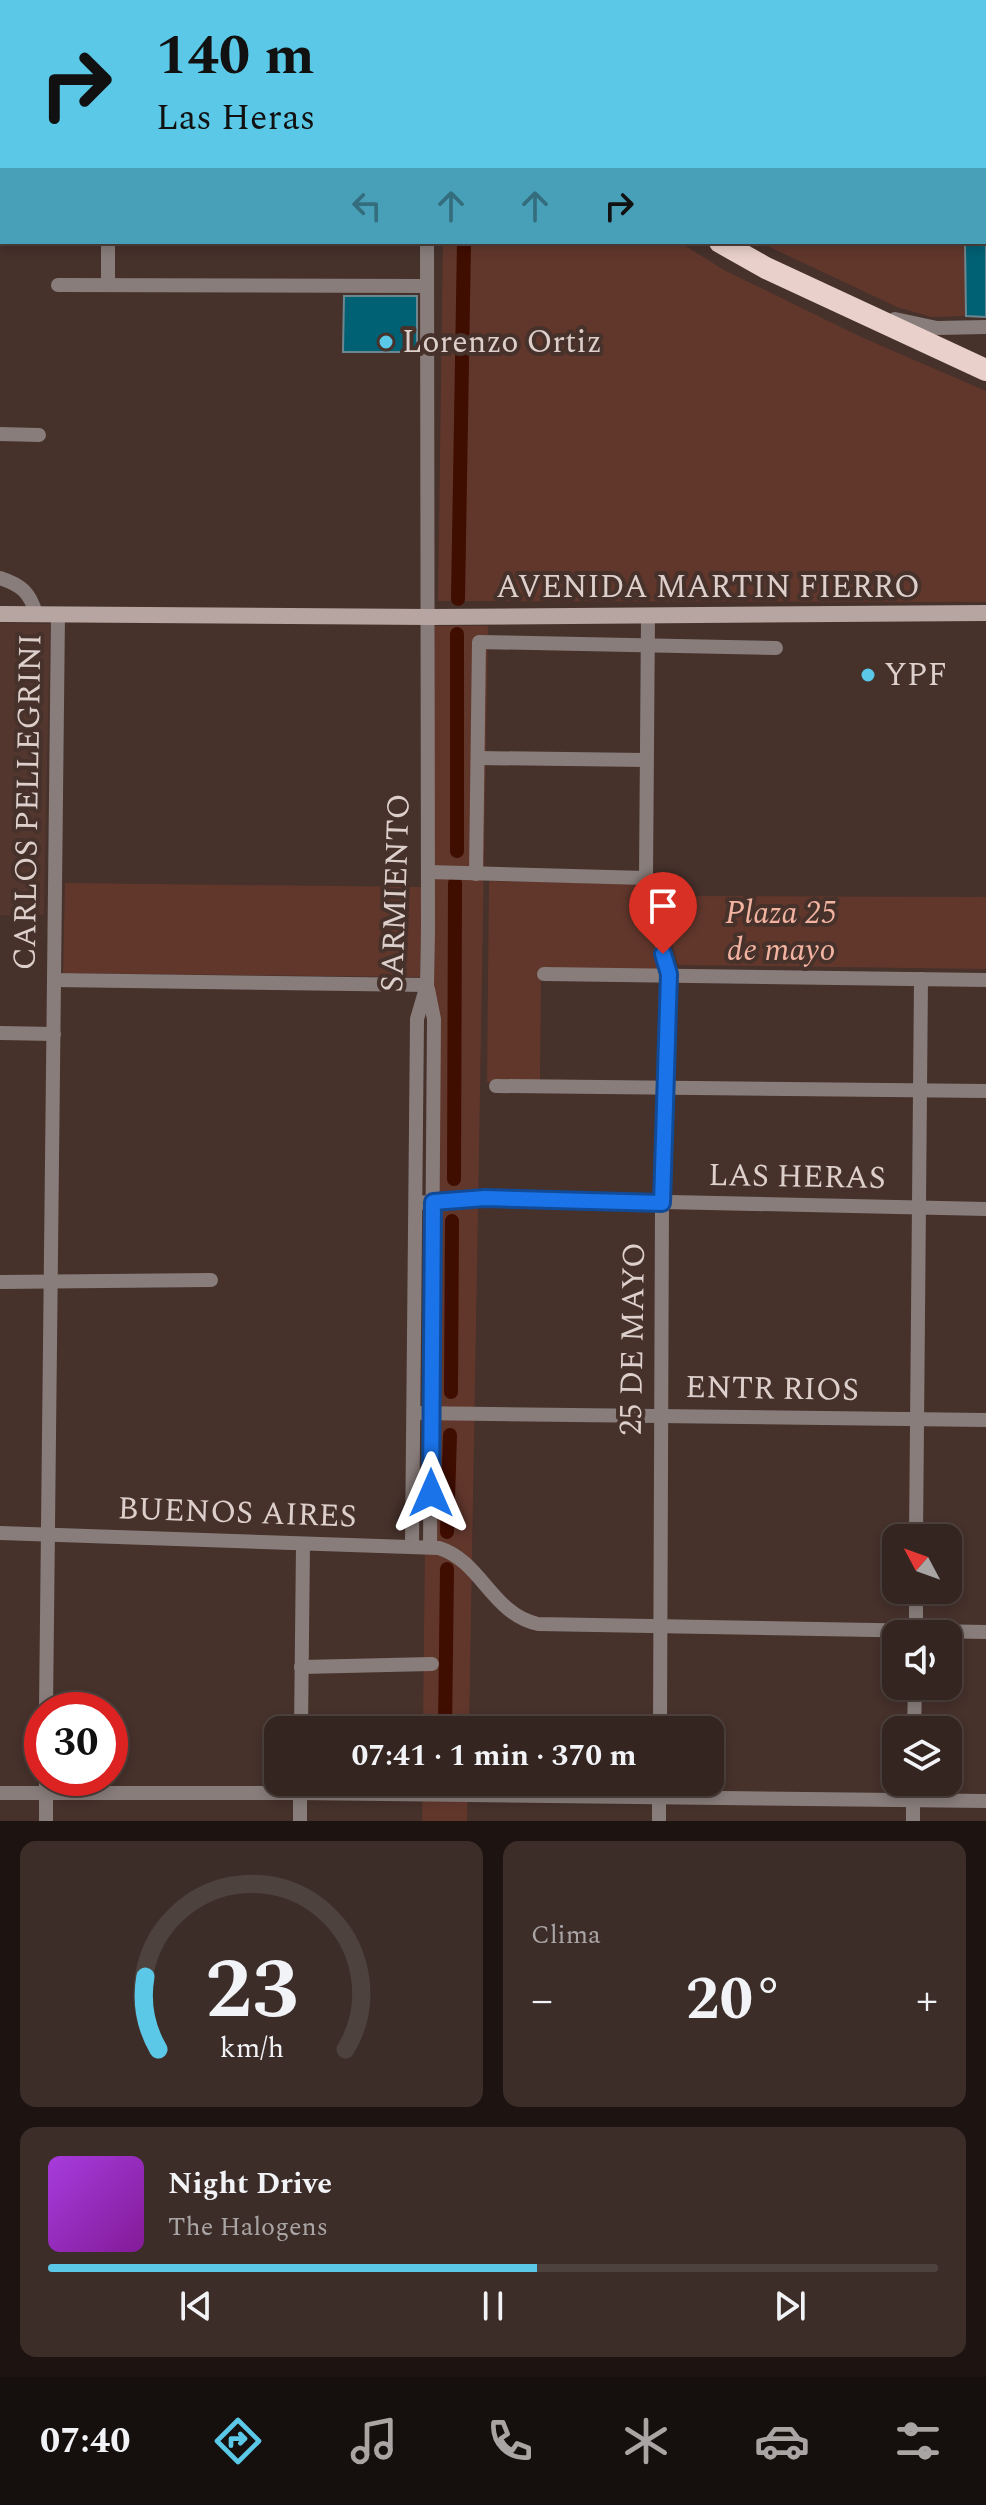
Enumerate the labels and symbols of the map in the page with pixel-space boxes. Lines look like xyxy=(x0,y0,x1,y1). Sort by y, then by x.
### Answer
place label: Lorenzo Ortiz xyxy=(402,318,602,367)
marker: Lorenzo Ortiz xyxy=(377,333,395,351)
street label: AVENIDA MARTIN FIERRO xyxy=(496,563,920,612)
street label: CARLOS PELLEGRINI xyxy=(1,633,55,971)
place label: YPF xyxy=(884,651,947,700)
marker: YPF xyxy=(859,666,877,684)
street label: SARMIENTO xyxy=(368,793,424,993)
pin xyxy=(629,872,697,954)
park label: Plaza 25 de mayo xyxy=(725,889,837,975)
street label: LAS HERAS xyxy=(708,1151,886,1203)
street label: 25 DE MAYO xyxy=(607,1242,659,1436)
street label: ENTR RIOS xyxy=(685,1363,859,1415)
position arrow xyxy=(389,1451,473,1535)
street label: BUENOS AIRES xyxy=(117,1484,357,1542)
north arrow xyxy=(882,1524,962,1604)
speed limit sign: 30 xyxy=(24,1692,128,1796)

